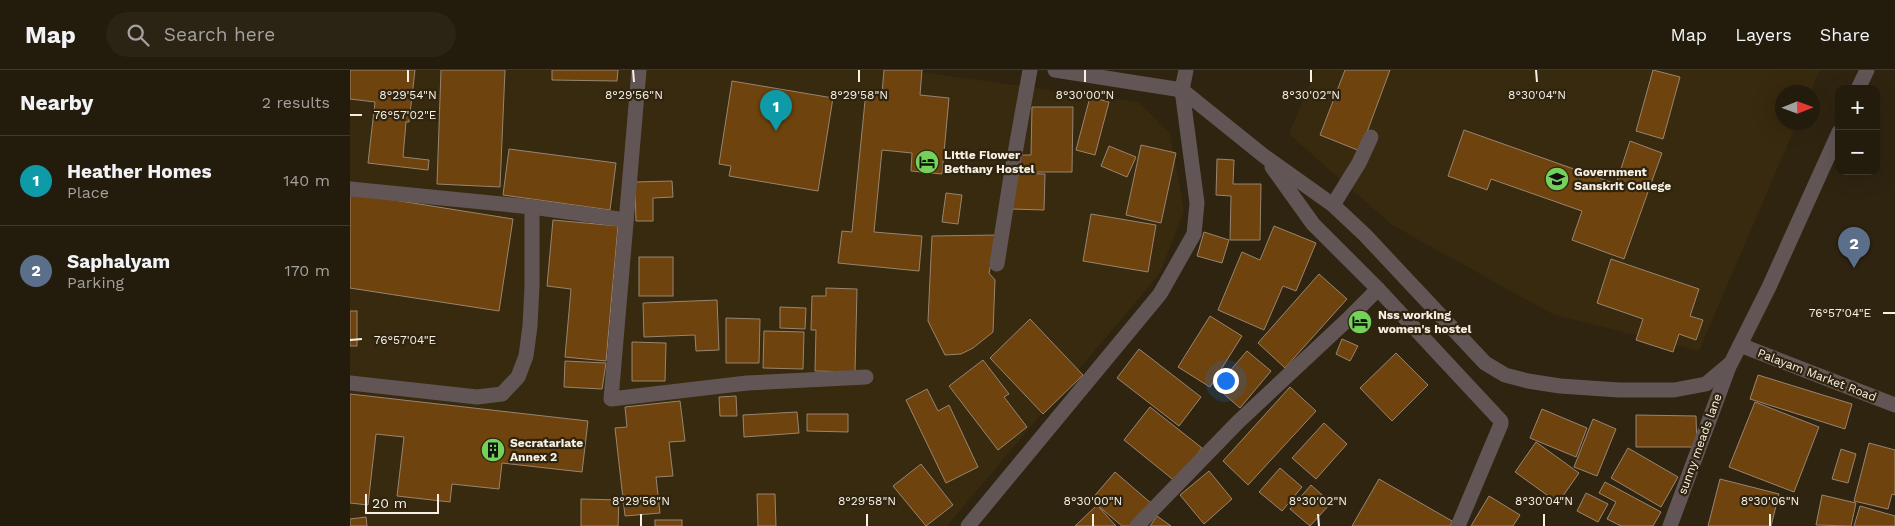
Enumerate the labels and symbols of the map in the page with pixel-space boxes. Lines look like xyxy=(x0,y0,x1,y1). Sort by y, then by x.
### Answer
north arrow xyxy=(1775,85,1820,130)
text: 8°29'54"N xyxy=(379,88,437,102)
text: 8°29'56"N xyxy=(605,88,663,102)
text: 8°29'58"N xyxy=(830,88,888,102)
text: 8°30'00"N xyxy=(1056,88,1114,102)
text: 8°30'02"N xyxy=(1282,88,1340,102)
text: 8°30'04"N xyxy=(1508,88,1566,102)
pin: 1 xyxy=(760,90,792,131)
text: 76°57'02"E xyxy=(374,108,437,122)
place label: Little Flower Bethany Hostel xyxy=(944,148,1035,176)
hotel icon: Little Flower Bethany Hostel xyxy=(914,149,940,175)
place label: Government Sanskrit College xyxy=(1574,165,1671,193)
school or university icon: Government Sanskrit College xyxy=(1544,166,1570,192)
pin: 2 xyxy=(1838,227,1870,268)
text: 76°57'04"E xyxy=(1809,306,1872,320)
place label: Nss working women's hostel xyxy=(1378,308,1471,336)
hotel icon: Nss working women's hostel xyxy=(1347,309,1373,335)
text: 76°57'04"E xyxy=(374,333,437,347)
street label: Palayam Market Road xyxy=(1756,346,1878,404)
your location xyxy=(1213,368,1239,394)
street label: sunny meads lane xyxy=(1675,392,1725,496)
place label: Secratariate Annex 2 xyxy=(510,436,583,464)
building icon: Secratariate Annex 2 xyxy=(480,437,506,463)
scale bar xyxy=(365,491,439,514)
text: 8°29'56"N xyxy=(612,494,670,508)
text: 8°29'58"N xyxy=(838,494,896,508)
text: 8°30'00"N xyxy=(1064,494,1122,508)
text: 8°30'02"N xyxy=(1289,494,1347,508)
text: 8°30'04"N xyxy=(1515,494,1573,508)
text: 8°30'06"N xyxy=(1741,494,1799,508)

